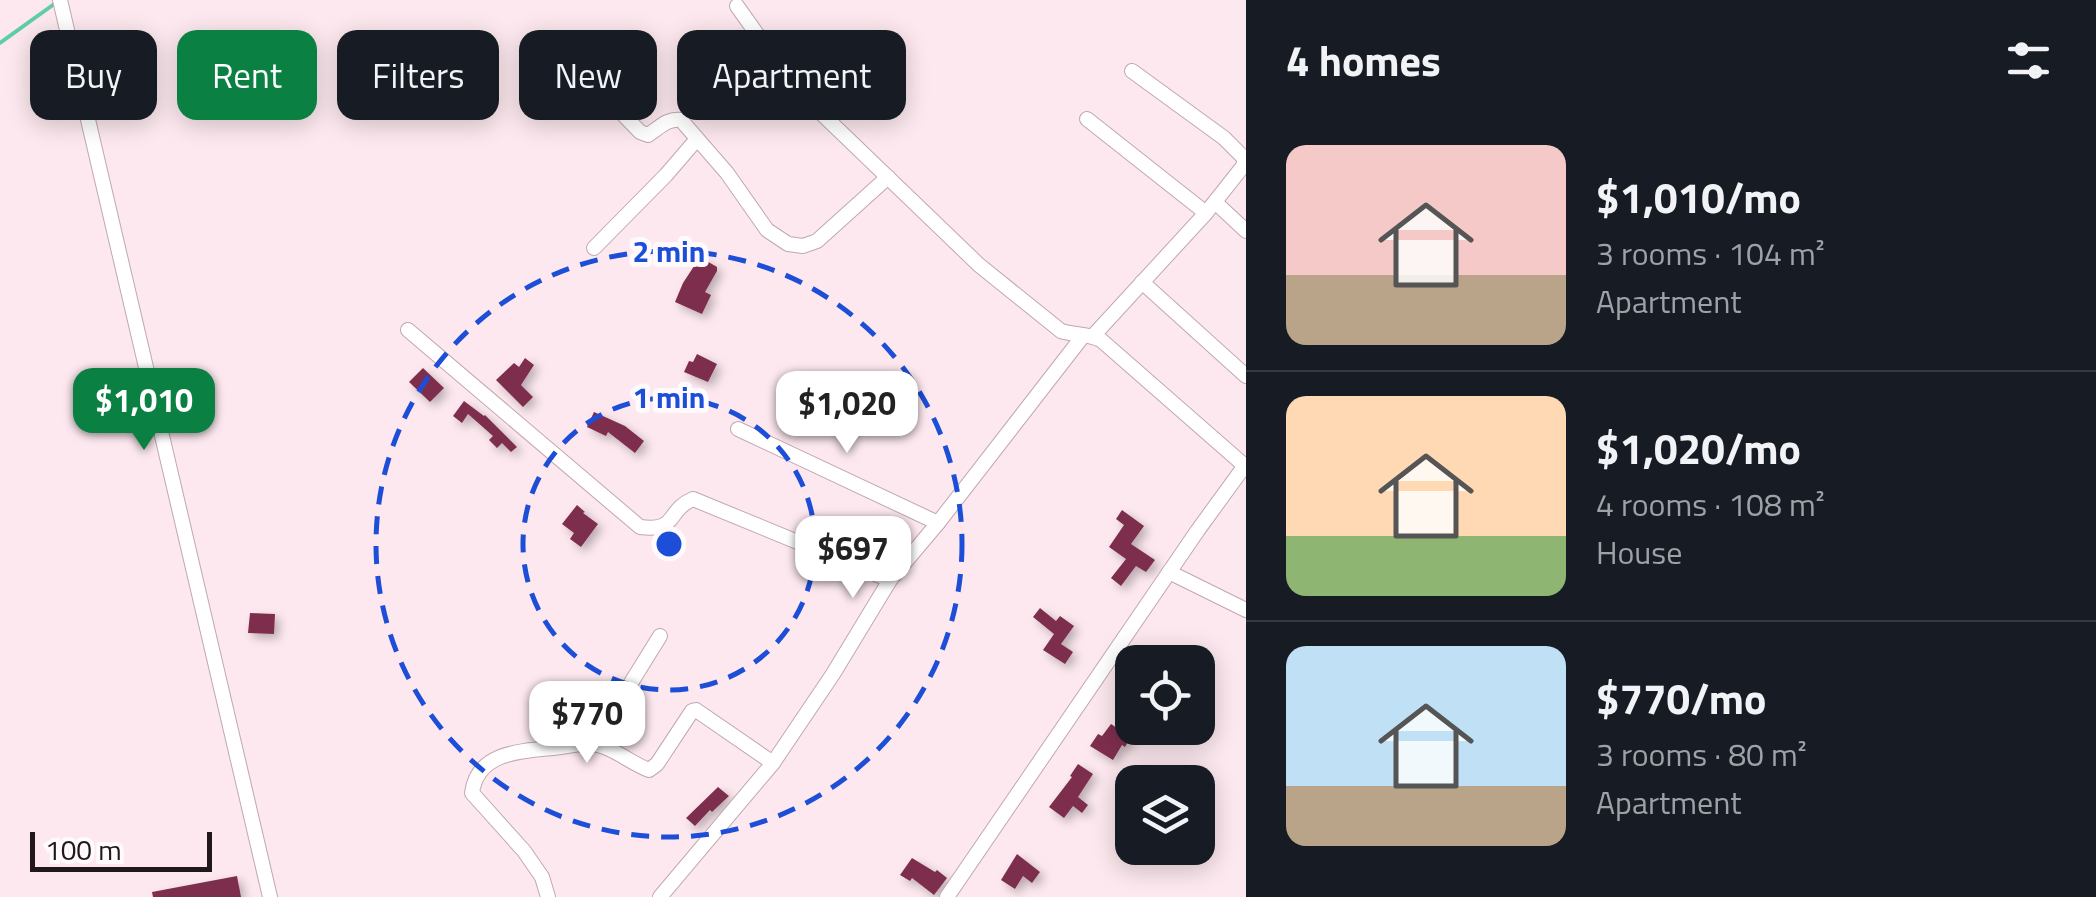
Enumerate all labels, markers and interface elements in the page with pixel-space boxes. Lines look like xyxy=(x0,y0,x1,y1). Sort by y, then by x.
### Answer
text: 4 homes xyxy=(1286,28,1441,92)
chip: Buy xyxy=(30,30,157,120)
chip: Rent xyxy=(177,30,317,120)
chip: Filters xyxy=(337,30,499,120)
chip: New xyxy=(519,30,657,120)
chip: Apartment xyxy=(677,30,906,120)
icon: filters xyxy=(2001,33,2056,88)
text: $1,010/mo xyxy=(1596,165,1801,229)
icon: home xyxy=(1366,185,1486,305)
text: 2 min xyxy=(633,228,705,274)
text: 3 rooms · 104 m² xyxy=(1596,229,1825,277)
text: Apartment xyxy=(1596,277,1742,325)
pin: $1,010 xyxy=(63,368,225,453)
pin: $1,020 xyxy=(766,371,928,456)
text: 1 min xyxy=(633,374,705,420)
text: $1,010 xyxy=(95,376,193,424)
text: $1,020 xyxy=(798,379,896,427)
text: $1,020/mo xyxy=(1596,416,1801,480)
icon: home xyxy=(1366,436,1486,556)
text: 4 rooms · 108 m² xyxy=(1596,480,1825,528)
pin: $697 xyxy=(794,516,912,601)
text: $697 xyxy=(817,524,889,572)
centre of rings xyxy=(651,526,687,562)
text: House xyxy=(1596,528,1682,576)
map controls xyxy=(1115,645,1215,865)
button: locate xyxy=(1115,645,1215,745)
text: $770/mo xyxy=(1596,666,1766,730)
pin: $770 xyxy=(528,681,646,766)
icon: home xyxy=(1366,686,1486,806)
text: $770 xyxy=(551,689,623,737)
text: 3 rooms · 80 m² xyxy=(1596,730,1807,778)
button: layers xyxy=(1115,765,1215,865)
text: Apartment xyxy=(1596,778,1742,826)
scale bar xyxy=(30,827,212,872)
text: 100 m xyxy=(45,828,122,871)

